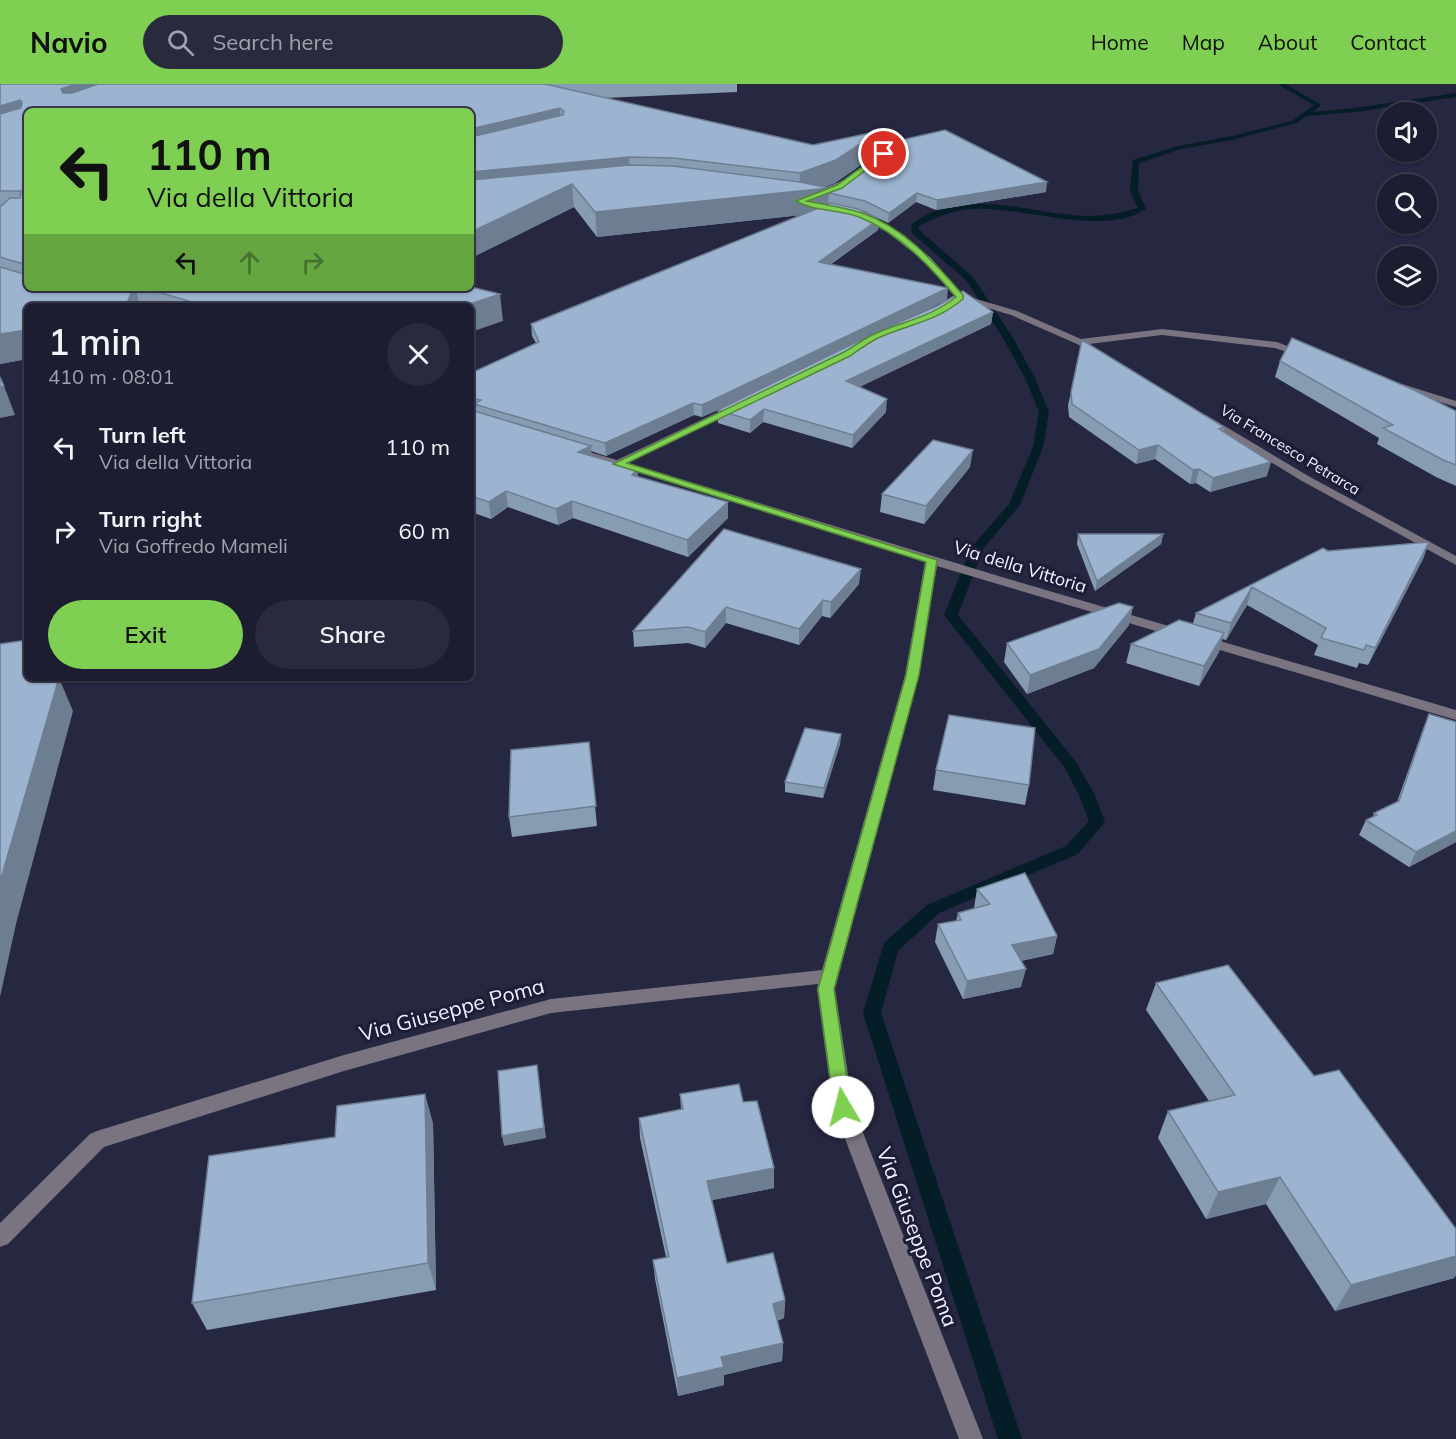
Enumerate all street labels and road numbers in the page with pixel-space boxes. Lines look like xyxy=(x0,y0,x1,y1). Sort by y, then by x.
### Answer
street label: Via Francesco Petrarca xyxy=(1217,400,1364,499)
street label: Via della Vittoria xyxy=(951,535,1090,598)
street label: Via Giuseppe Poma xyxy=(356,972,547,1046)
street label: Via Giuseppe Poma xyxy=(872,1143,964,1330)

